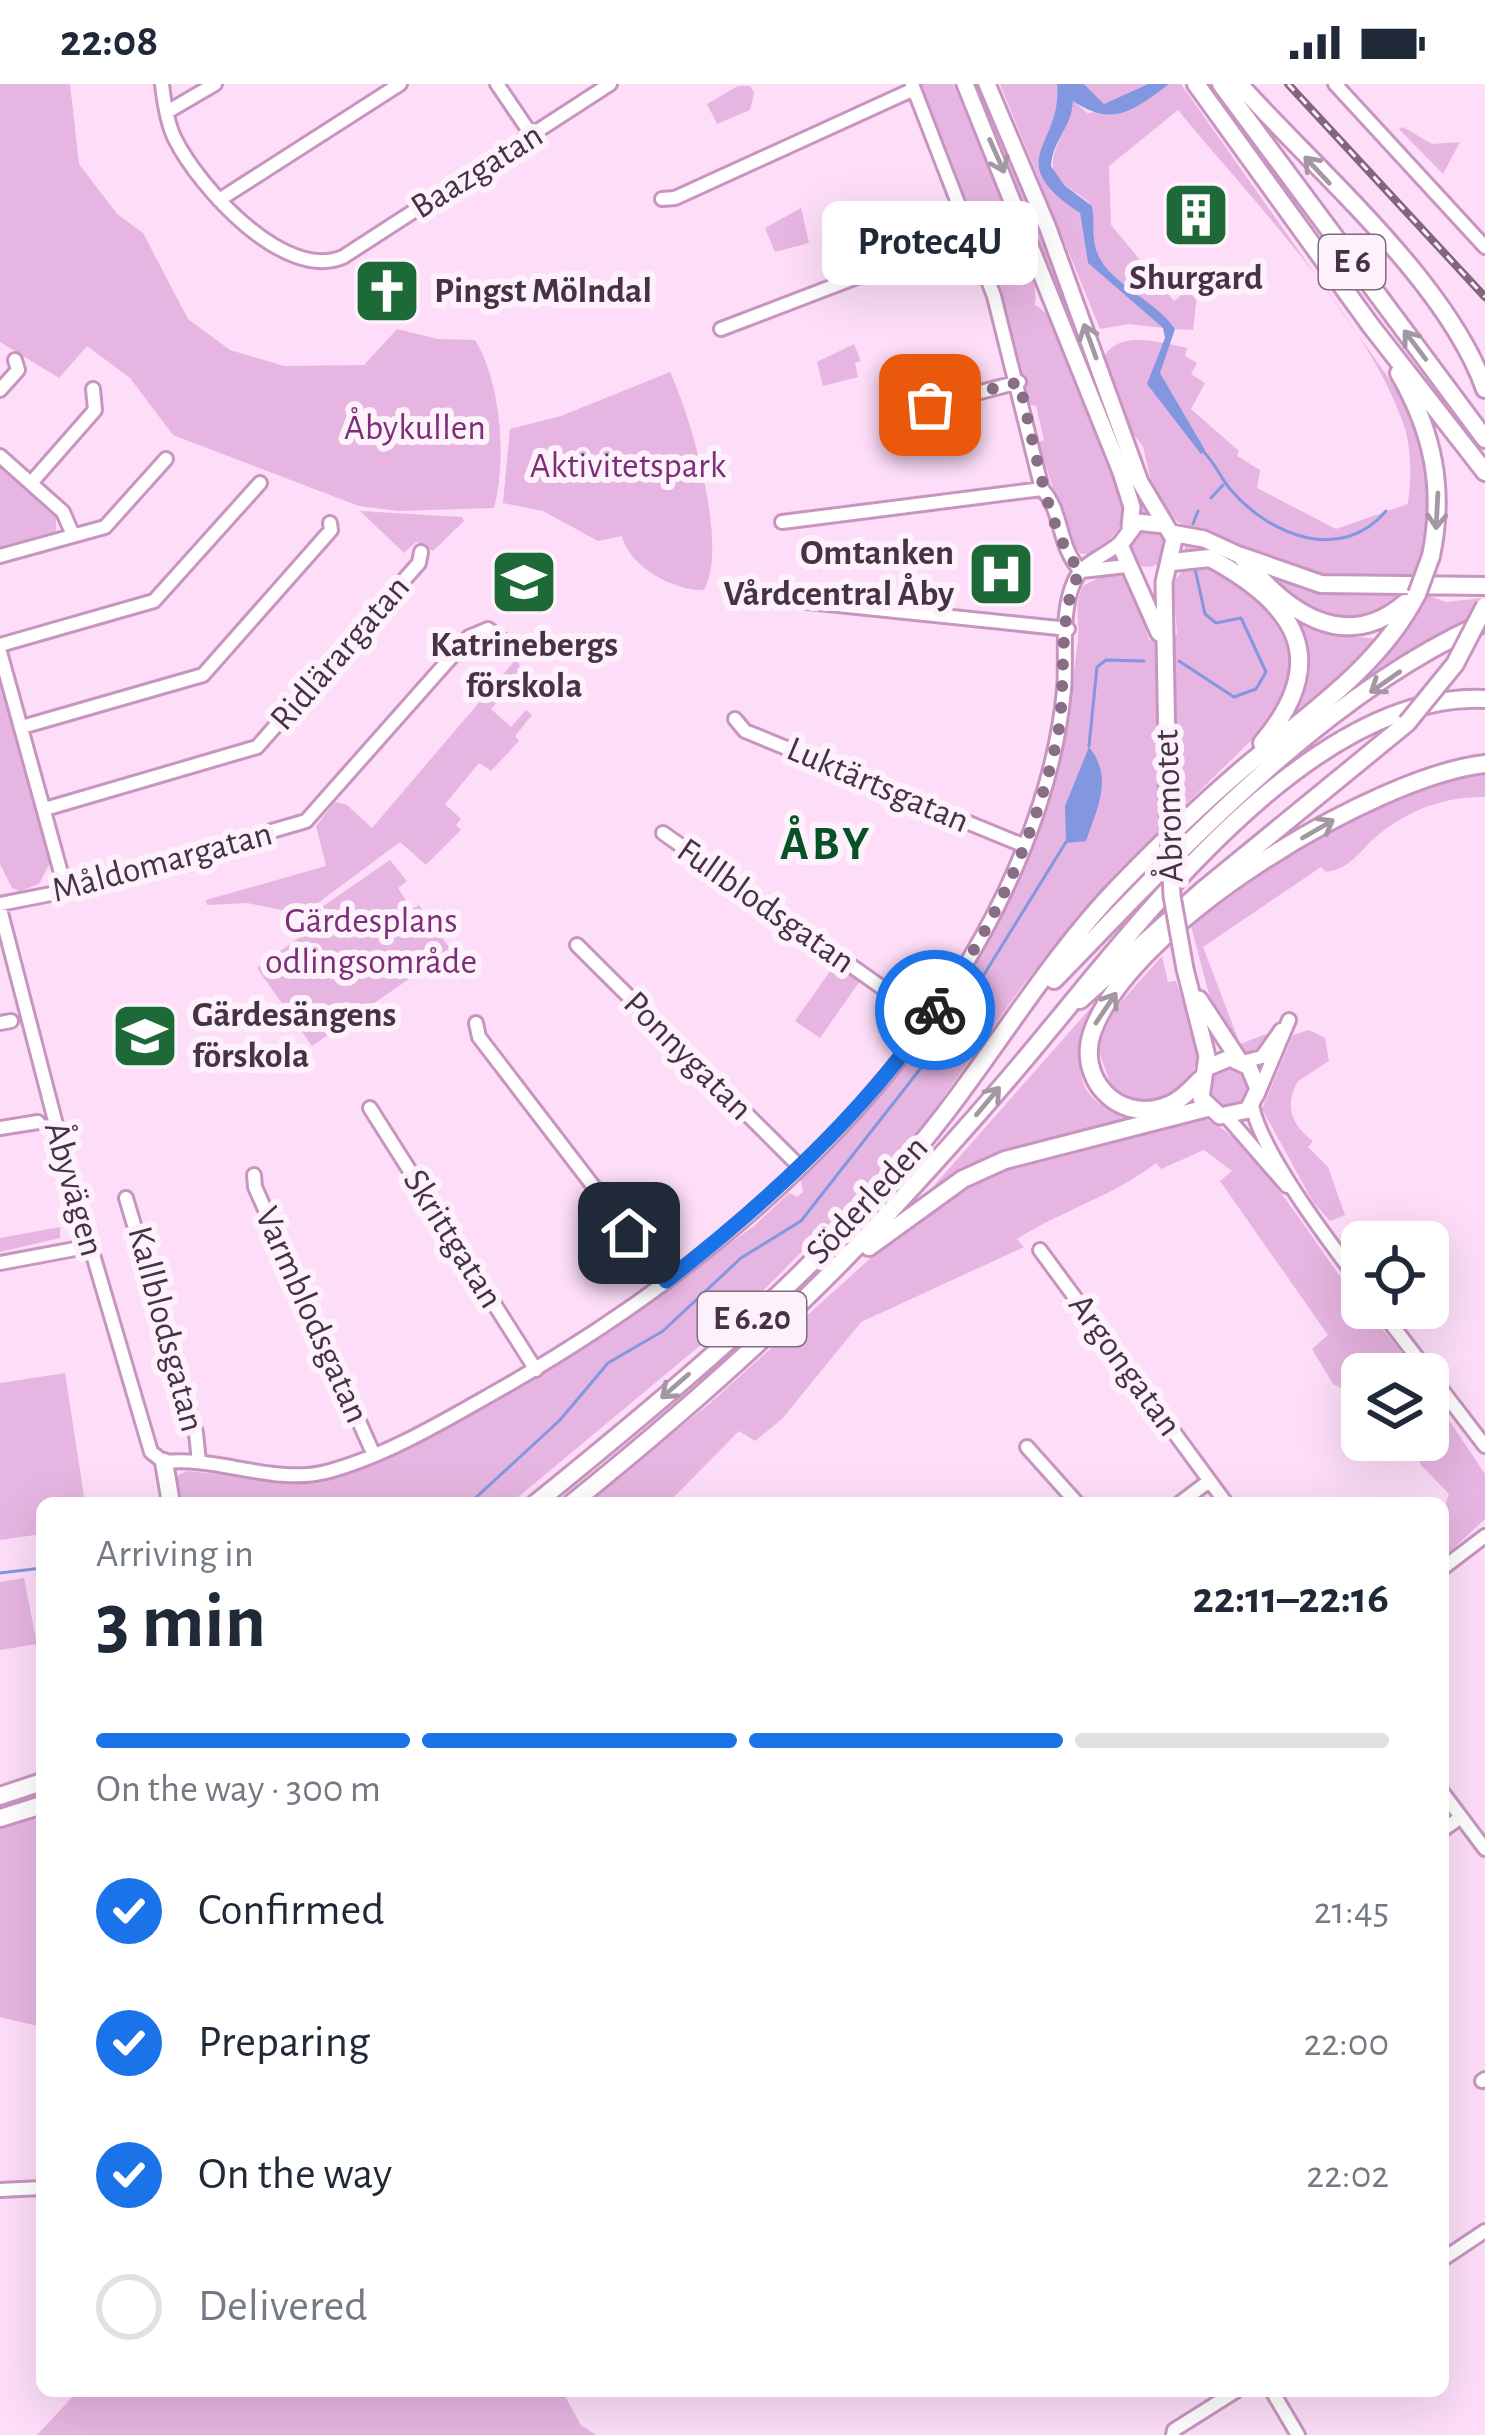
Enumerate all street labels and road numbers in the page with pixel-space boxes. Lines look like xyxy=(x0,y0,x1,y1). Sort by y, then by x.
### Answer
street label: Baazgatan xyxy=(405,117,549,225)
road number: E 6 xyxy=(1319,235,1385,289)
street label: Ridlärargatan xyxy=(264,569,416,737)
street label: Åbromotet xyxy=(1144,728,1190,883)
street label: Luktärtsgatan xyxy=(782,731,974,839)
street label: Måldomargatan xyxy=(48,815,276,909)
street label: Fullblodsgatan xyxy=(671,832,861,980)
street label: Ponnygatan xyxy=(617,985,759,1127)
street label: Åbyvägen xyxy=(38,1117,114,1260)
street label: Söderleden xyxy=(799,1129,935,1271)
street label: Skrittgatan xyxy=(396,1163,510,1315)
street label: Varmblodsgatan xyxy=(248,1202,376,1428)
street label: Kallblodsgatan xyxy=(121,1223,211,1435)
street label: Argongatan xyxy=(1062,1287,1188,1443)
road number: E 6.20 xyxy=(698,1292,806,1346)

